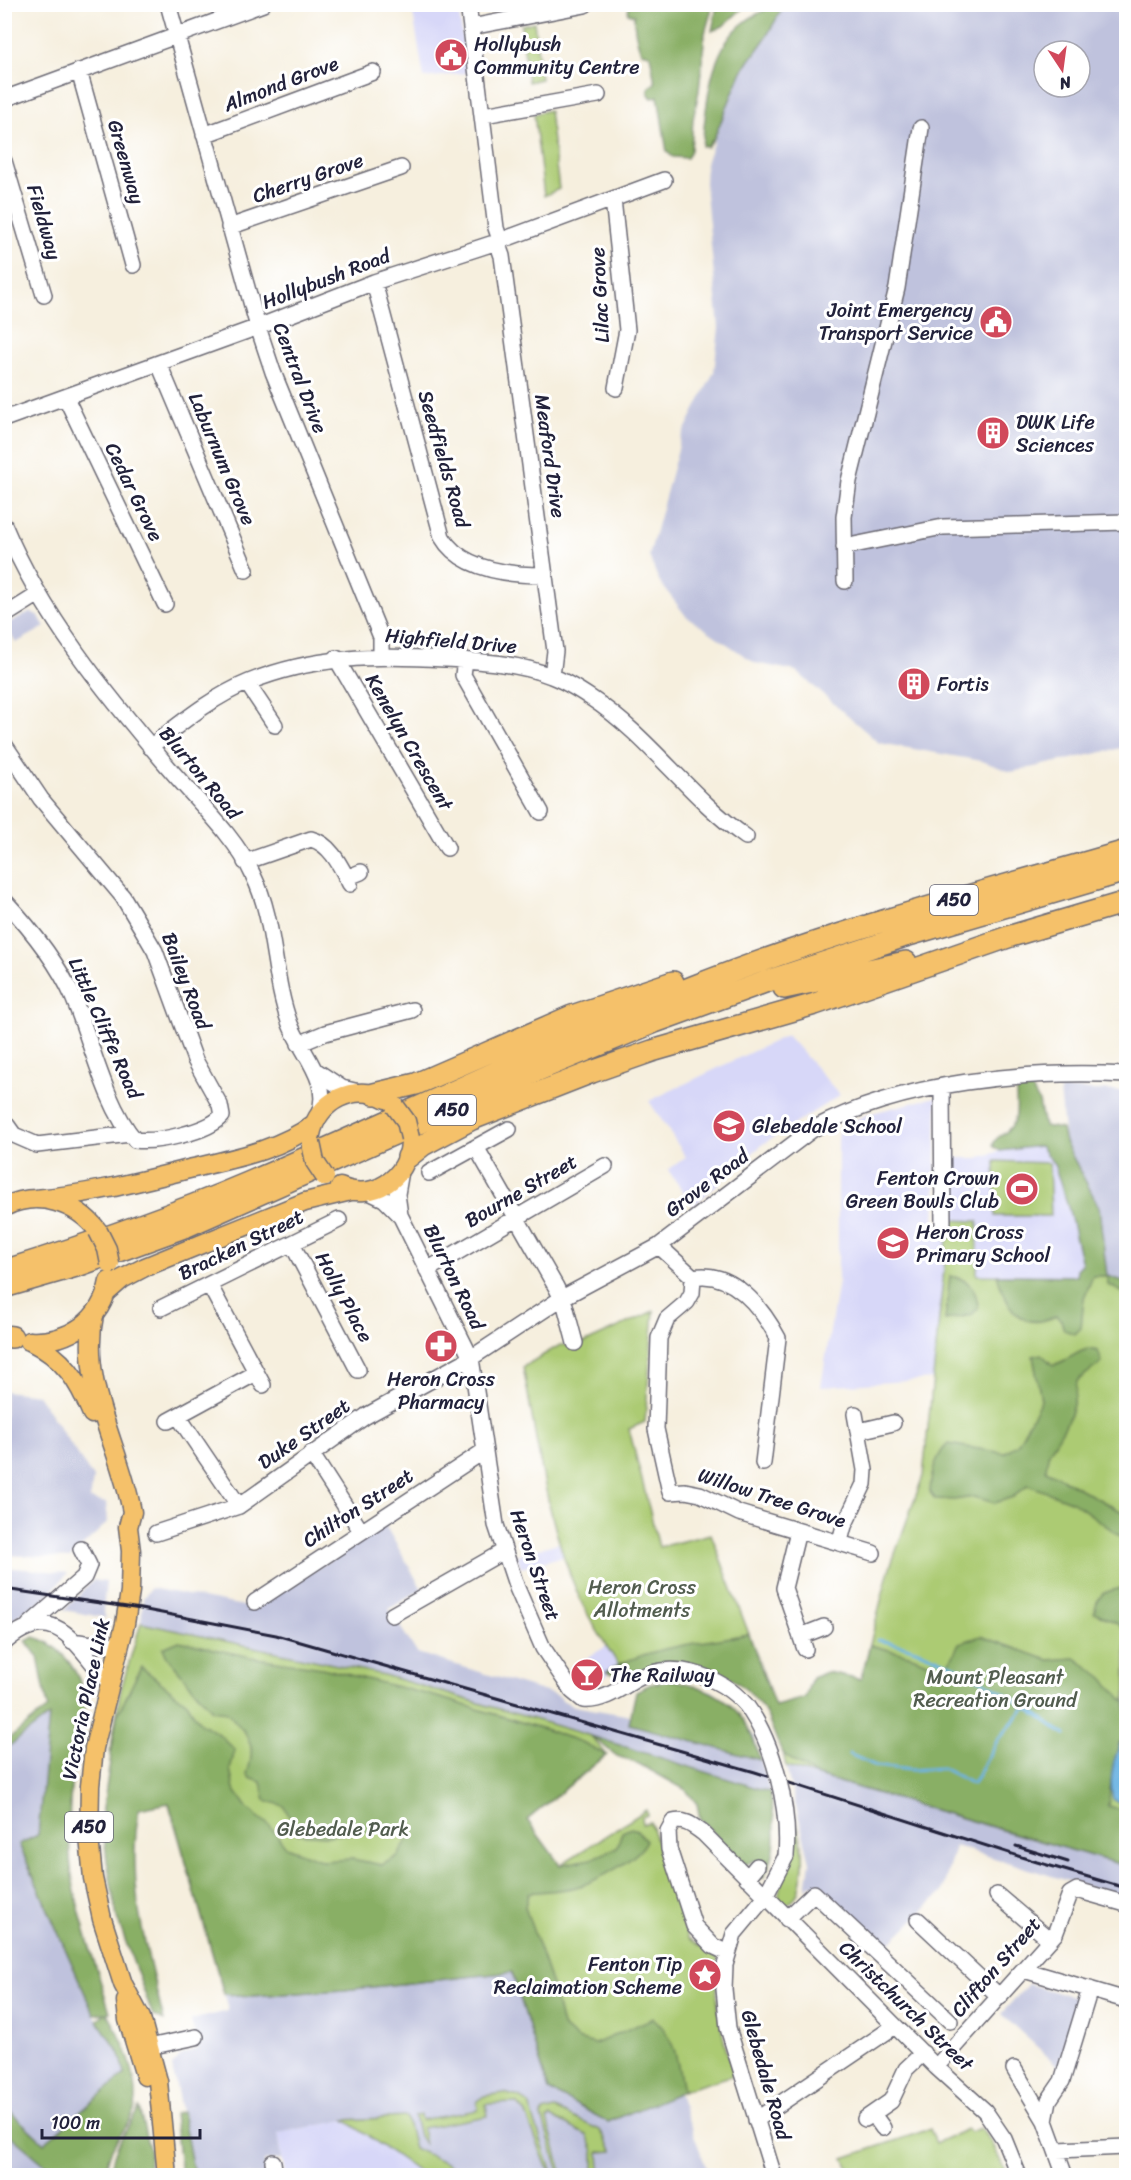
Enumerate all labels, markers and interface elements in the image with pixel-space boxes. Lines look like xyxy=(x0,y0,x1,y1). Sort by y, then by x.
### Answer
place label: Hollybush Community Centre xyxy=(474,27,640,85)
public building icon: Hollybush Community Centre xyxy=(433,37,469,73)
north arrow xyxy=(1032,39,1092,99)
street label: Almond Grove xyxy=(217,46,344,122)
text: N xyxy=(1056,68,1075,99)
street label: Greenway xyxy=(97,116,155,209)
street label: Cherry Grove xyxy=(248,143,368,213)
street label: Fieldway xyxy=(17,180,72,265)
street label: Hollybush Road xyxy=(257,238,397,320)
street label: Lilac Grove xyxy=(580,246,620,344)
place label: Joint Emergency Transport Service xyxy=(819,293,974,351)
public building icon: Joint Emergency Transport Service xyxy=(978,304,1014,340)
street label: Central Drive xyxy=(263,317,337,439)
street label: Seedfields Road xyxy=(408,386,481,533)
street label: Laburnum Grove xyxy=(178,387,266,531)
street label: Meaford Drive xyxy=(524,392,576,520)
place label: DWK Life Sciences xyxy=(1016,405,1095,463)
building icon: DWK Life Sciences xyxy=(975,415,1011,451)
street label: Cedar Grove xyxy=(95,436,173,548)
street label: Highfield Drive xyxy=(384,618,518,664)
building icon: Fortis xyxy=(896,666,932,702)
street label: Kenelyn Crescent xyxy=(355,667,463,818)
place label: Fortis xyxy=(937,667,990,702)
street label: Blurton Road xyxy=(150,718,251,829)
road number: A50 xyxy=(930,885,978,915)
street label: Bailey Road xyxy=(151,927,221,1036)
street label: Little Cliffe Road xyxy=(58,951,152,1106)
road number: A50 xyxy=(428,1095,476,1125)
school or university icon: Glebedale School xyxy=(711,1108,747,1144)
place label: Glebedale School xyxy=(752,1109,903,1144)
street label: Grove Road xyxy=(657,1139,758,1227)
street label: Bourne Street xyxy=(458,1144,584,1238)
place label: Fenton Crown Green Bowls Club xyxy=(846,1161,999,1219)
sports icon: Fenton Crown Green Bowls Club xyxy=(1004,1171,1040,1207)
street label: Bracken Street xyxy=(172,1199,310,1291)
place label: Heron Cross Primary School xyxy=(916,1215,1051,1273)
street label: Blurton Road xyxy=(413,1218,495,1337)
school or university icon: Heron Cross Primary School xyxy=(875,1225,911,1261)
street label: Holly Place xyxy=(305,1245,383,1349)
pharmacy icon: Heron Cross Pharmacy xyxy=(423,1328,459,1364)
place label: Heron Cross Pharmacy xyxy=(387,1362,496,1420)
street label: Duke Street xyxy=(250,1389,358,1479)
street label: Willow Tree Grove xyxy=(693,1458,851,1539)
street label: Chilton Street xyxy=(295,1459,421,1557)
street label: Heron Street xyxy=(500,1504,571,1626)
park label: Heron Cross Allotments xyxy=(588,1570,697,1628)
street label: Victoria Place Link xyxy=(52,1615,120,1783)
bar icon: The Railway xyxy=(569,1657,605,1693)
place label: The Railway xyxy=(610,1658,715,1693)
park label: Mount Pleasant Recreation Ground xyxy=(913,1660,1078,1718)
road number: A50 xyxy=(65,1812,113,1842)
park label: Glebedale Park xyxy=(277,1812,409,1847)
street label: Clifton Street xyxy=(942,1908,1050,2025)
street label: Christchurch Street xyxy=(830,1932,982,2081)
place label: Fenton Tip Reclaimation Scheme xyxy=(494,1947,682,2005)
place icon: Fenton Tip Reclaimation Scheme xyxy=(687,1957,723,1993)
street label: Glebedale Road xyxy=(731,2006,802,2146)
scale bar xyxy=(42,2102,200,2140)
text: 100 m xyxy=(51,2107,100,2139)

